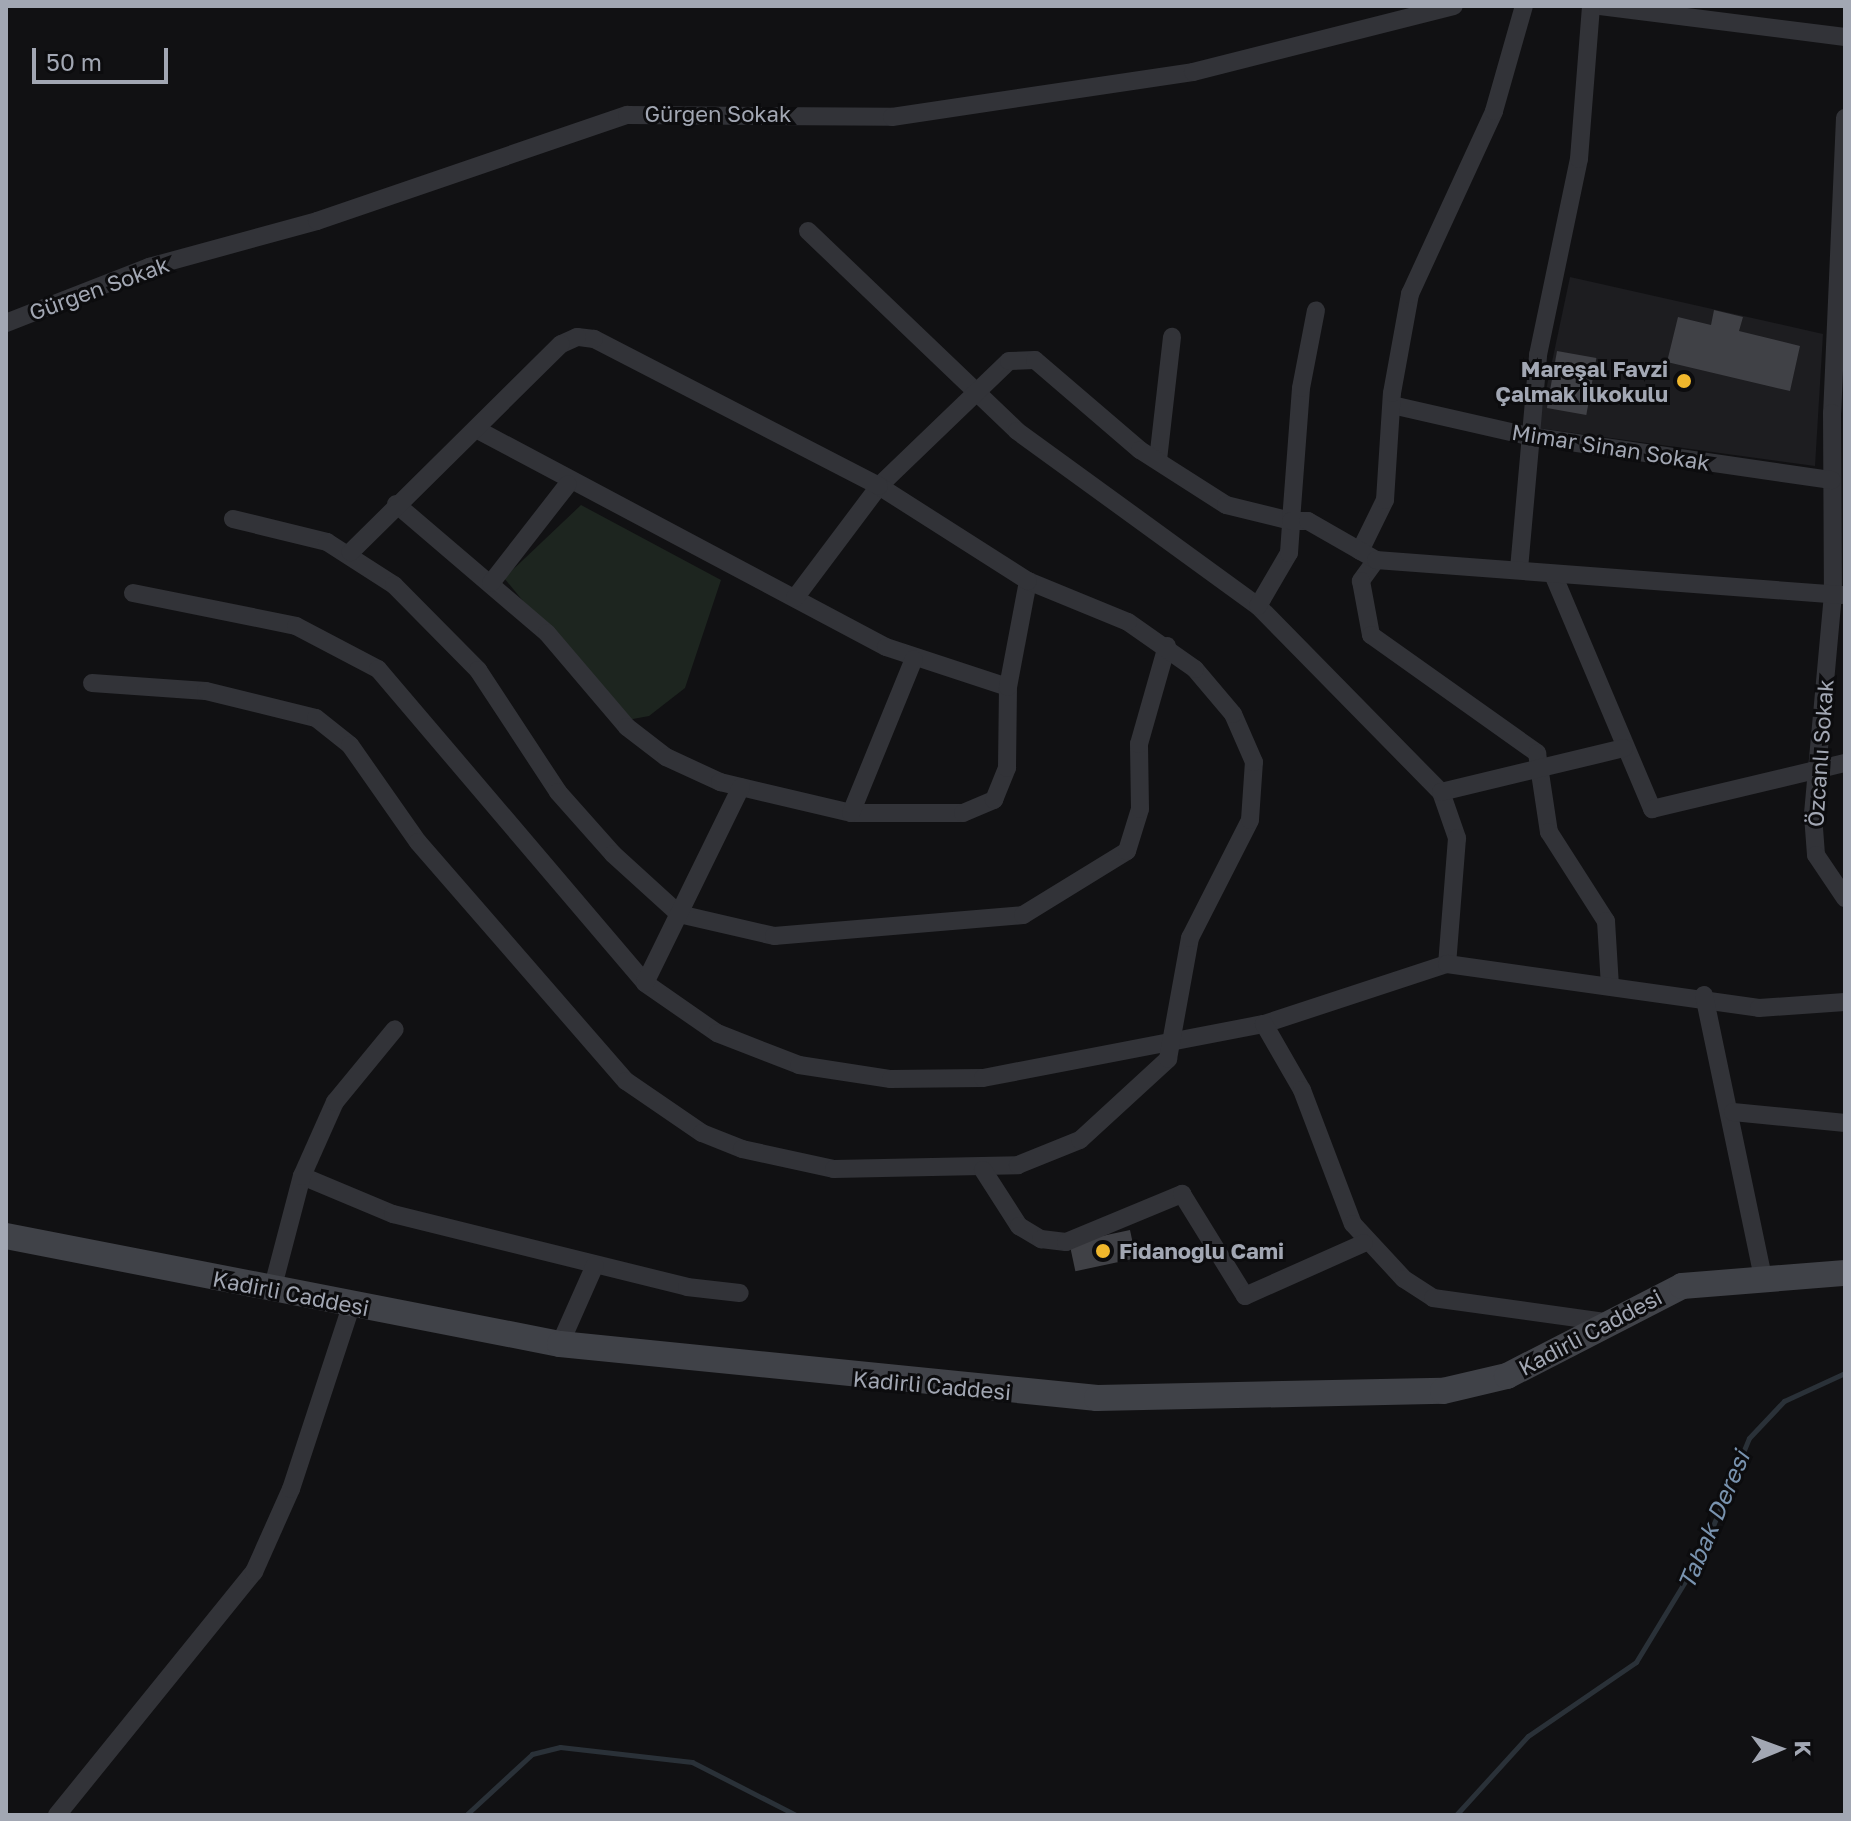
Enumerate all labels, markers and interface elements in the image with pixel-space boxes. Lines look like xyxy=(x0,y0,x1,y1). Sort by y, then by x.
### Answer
scale bar xyxy=(36,32,172,82)
text: 50 m xyxy=(46,47,102,76)
street label: Gürgen Sokak xyxy=(645,101,791,127)
street label: Gürgen Sokak xyxy=(25,250,173,326)
place label: Mareşal Favzi Çalmak İlkokulu xyxy=(1495,355,1668,406)
marker: Mareşal Favzi Çalmak İlkokulu xyxy=(1675,372,1693,390)
street label: Mimar Sinan Sokak xyxy=(1510,418,1712,476)
street label: Özcanlı Sokak xyxy=(1802,678,1838,828)
place label: Fidanoğlu Cami xyxy=(1119,1238,1284,1264)
marker: Fidanoğlu Cami xyxy=(1094,1242,1112,1260)
street label: Kadirli Caddesi xyxy=(211,1265,371,1321)
street label: Kadirli Caddesi xyxy=(1514,1283,1666,1381)
street label: Kadirli Caddesi xyxy=(852,1365,1012,1405)
water label: Tabak Deresi xyxy=(1671,1447,1755,1593)
north arrow xyxy=(1739,1709,1819,1789)
text: K xyxy=(1790,1740,1817,1757)

